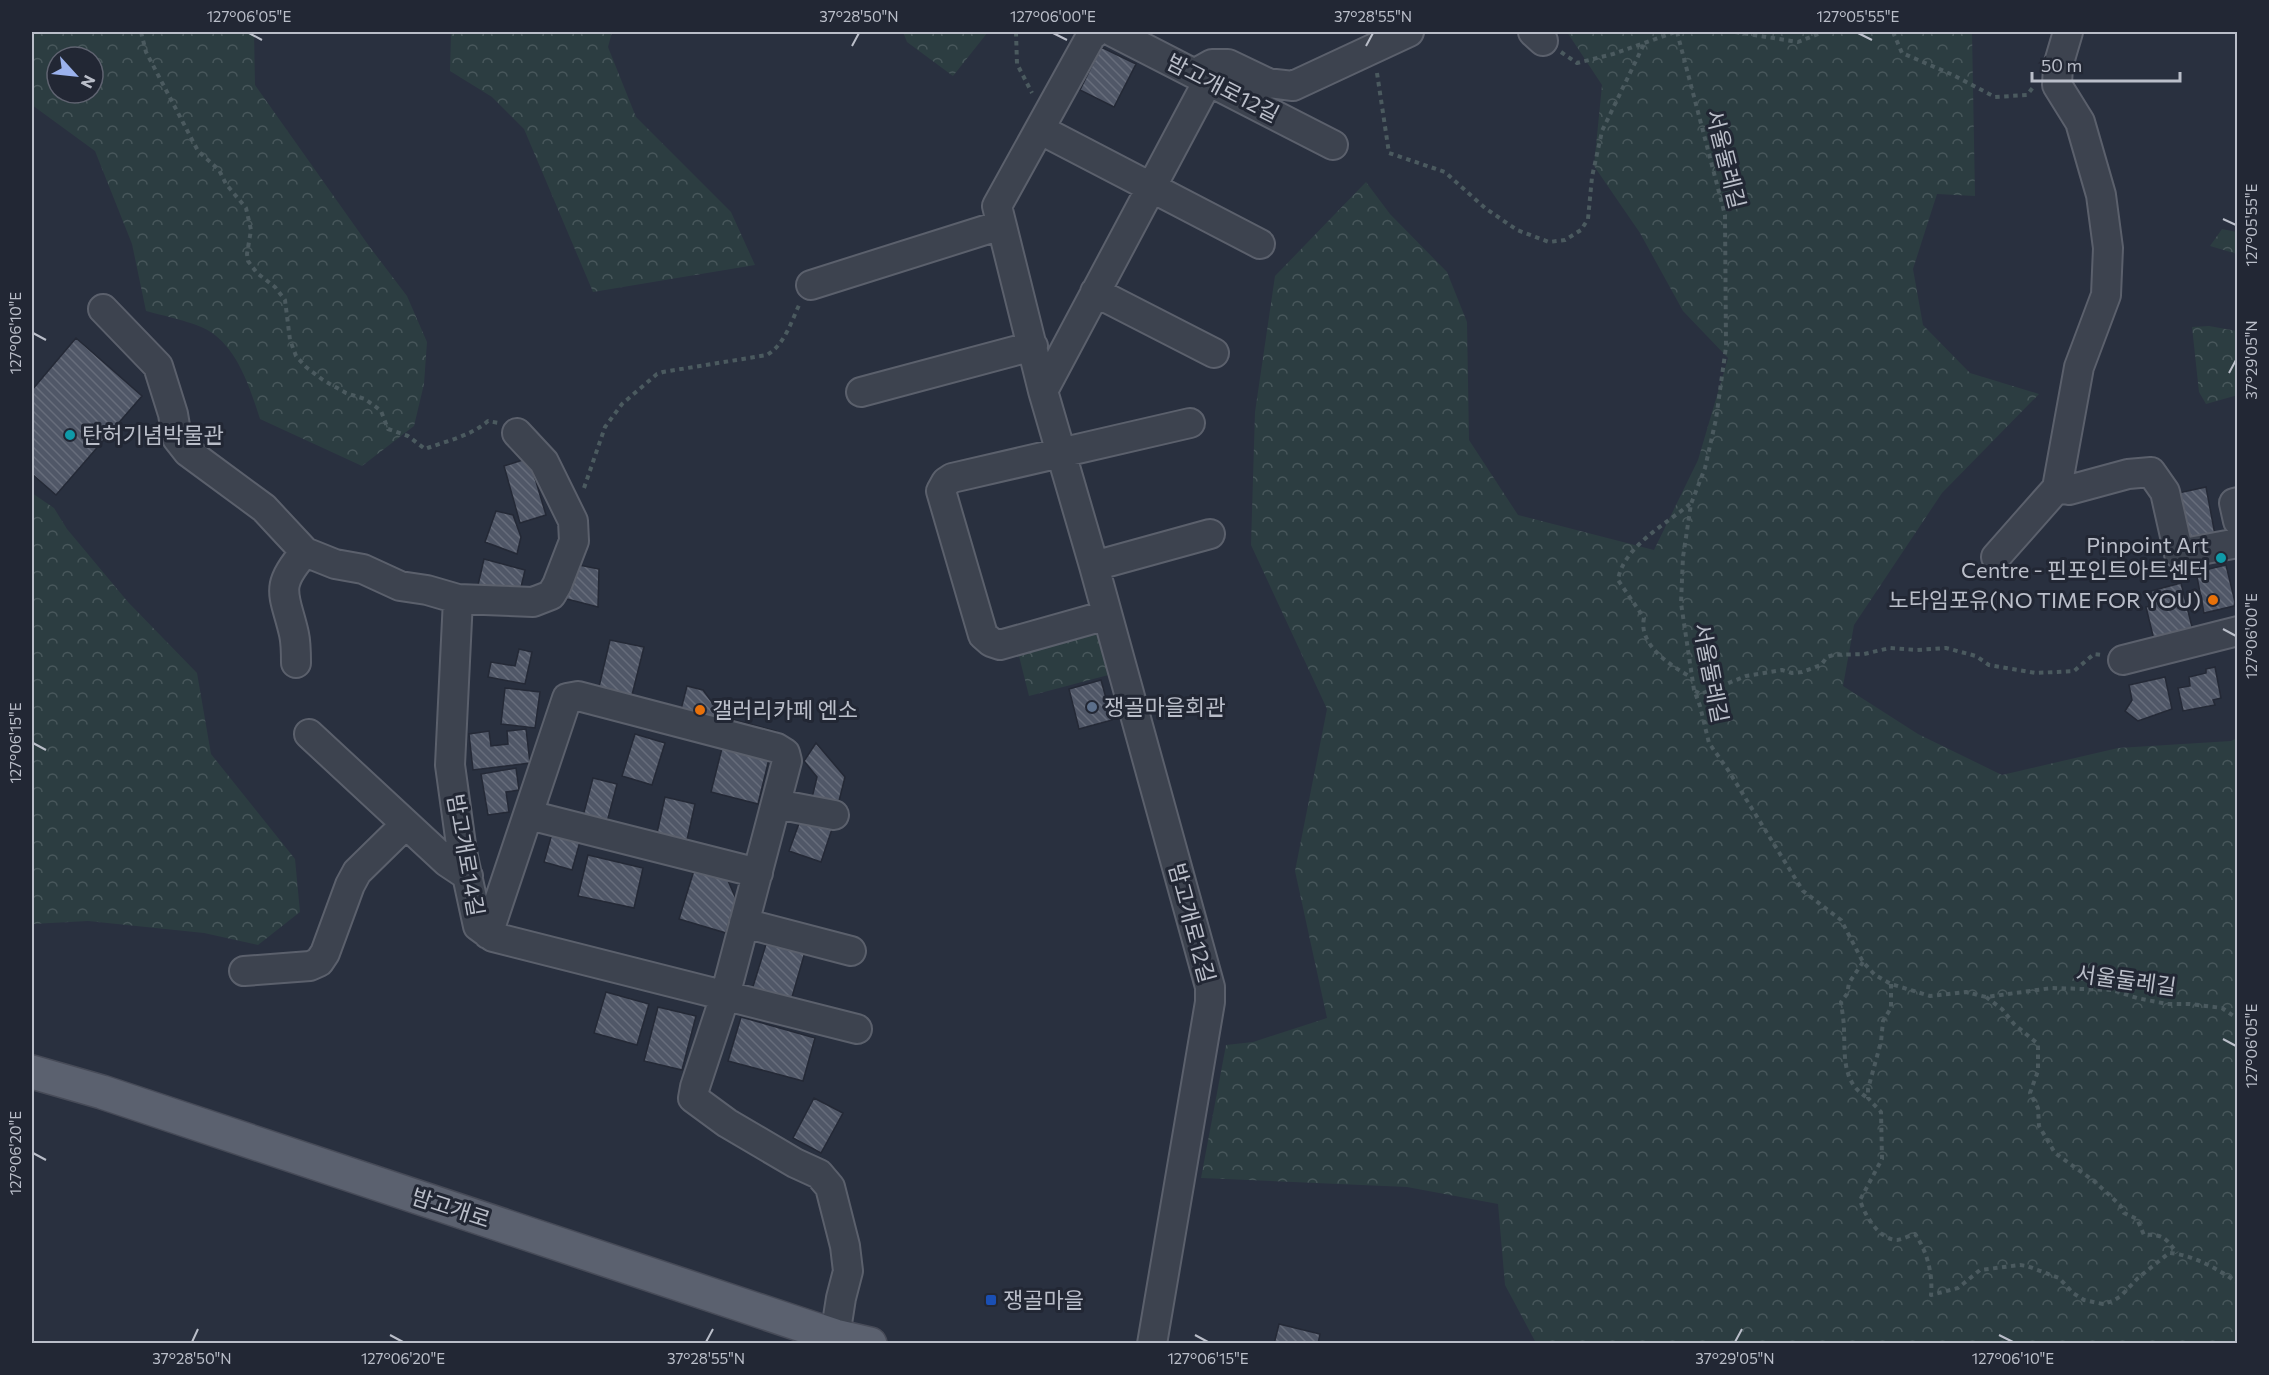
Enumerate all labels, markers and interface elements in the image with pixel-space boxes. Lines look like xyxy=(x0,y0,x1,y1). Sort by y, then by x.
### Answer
text: 127°06'05"E xyxy=(207,7,291,25)
text: 37°28'50"N xyxy=(819,7,899,25)
text: 127°06'00"E xyxy=(1010,7,1096,25)
text: 37°28'55"N xyxy=(1334,7,1412,25)
text: 127°05'55"E xyxy=(1817,7,1900,25)
north arrow xyxy=(45,45,105,105)
scale bar xyxy=(2032,45,2180,83)
street label: 밤고개로12길 xyxy=(1162,48,1284,127)
text: 50 m xyxy=(2041,54,2082,76)
text: N xyxy=(78,72,100,92)
street label: 서울둘레길 xyxy=(1701,107,1752,211)
text: 127°05'55"E xyxy=(2242,183,2260,266)
text: 127°06'10"E xyxy=(6,292,24,374)
text: 37°29'05"N xyxy=(2242,320,2260,400)
place label: 탄허기념박물관 xyxy=(82,421,224,448)
marker: 탄허기념박물관 xyxy=(63,428,77,442)
place label: Pinpoint Art Centre - 핀포인트아트센터 xyxy=(1961,531,2209,583)
marker: Pinpoint Art Centre - 핀포인트아트센터 xyxy=(2214,551,2228,565)
place label: 노타임포유(NO TIME FOR YOU) xyxy=(1888,586,2201,613)
marker: 노타임포유(NO TIME FOR YOU) xyxy=(2206,593,2220,607)
text: 127°06'00"E xyxy=(2242,593,2260,679)
street label: 서울둘레길 xyxy=(1689,621,1734,725)
place label: 쟁골마을회관 xyxy=(1104,693,1225,720)
place label: 갤러리카페 엔소 xyxy=(712,696,858,723)
marker: 쟁골마을회관 xyxy=(1085,700,1099,714)
text: 127°06'15"E xyxy=(6,702,24,784)
marker: 갤러리카페 엔소 xyxy=(693,703,707,717)
street label: 밤고개로14길 xyxy=(442,792,491,918)
street label: 밤고개로12길 xyxy=(1164,860,1221,986)
street label: 서울둘레길 xyxy=(2074,959,2178,1000)
text: 127°06'05"E xyxy=(2242,1004,2260,1088)
text: 127°06'20"E xyxy=(6,1111,24,1195)
street label: 밤고개로 xyxy=(408,1182,494,1233)
place label: 쟁골마을 xyxy=(1003,1286,1084,1313)
marker: 쟁골마을 xyxy=(984,1293,998,1307)
text: 37°28'50"N xyxy=(152,1349,232,1367)
text: 127°06'20"E xyxy=(361,1349,445,1367)
text: 37°28'55"N xyxy=(667,1349,745,1367)
text: 127°06'15"E xyxy=(1167,1349,1249,1367)
text: 37°29'05"N xyxy=(1695,1349,1775,1367)
text: 127°06'10"E xyxy=(1972,1349,2054,1367)

